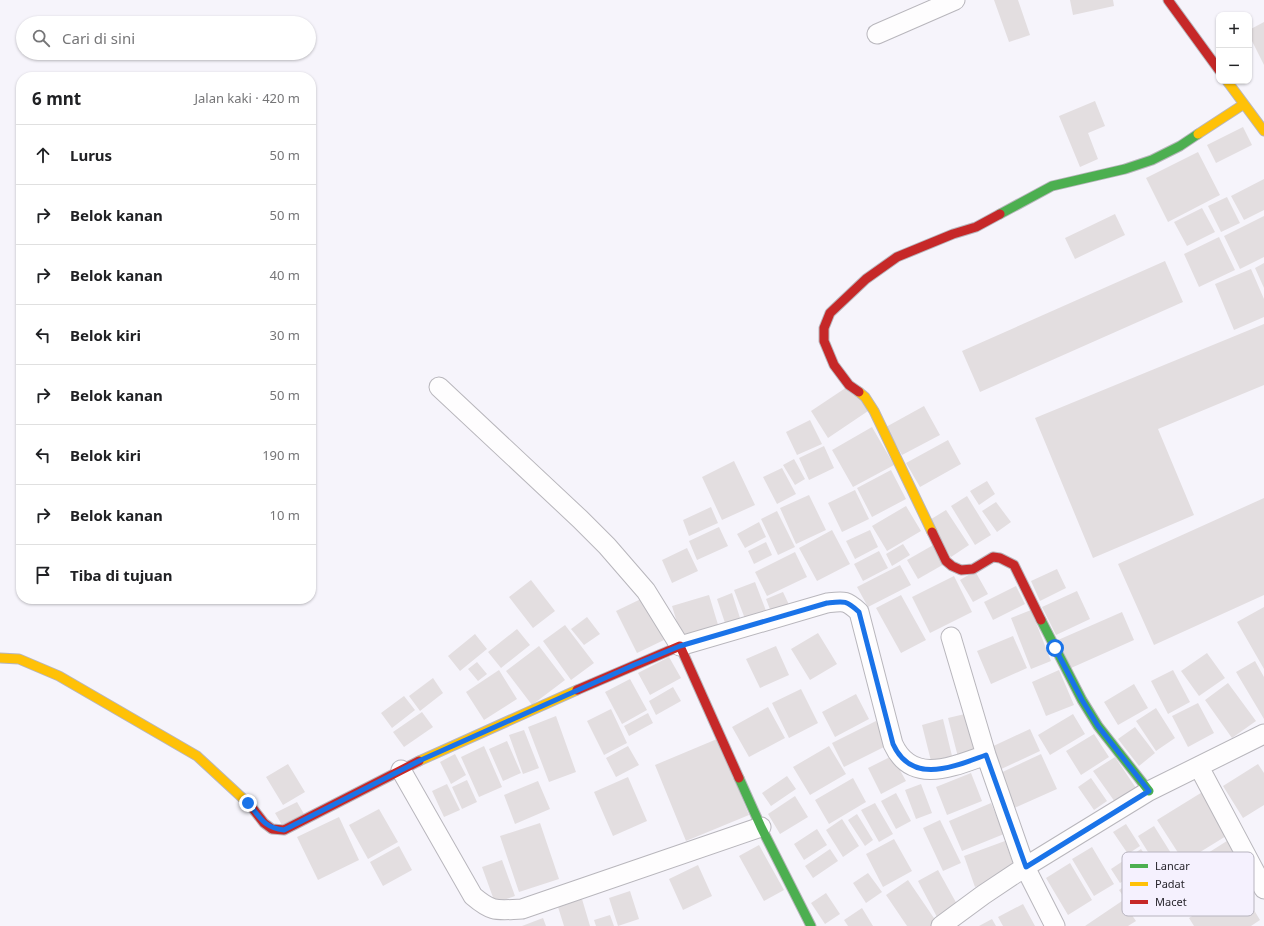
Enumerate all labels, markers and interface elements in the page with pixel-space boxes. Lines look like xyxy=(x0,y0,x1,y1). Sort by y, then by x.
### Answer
map controls xyxy=(1216,12,1252,84)
button: + xyxy=(1216,12,1252,48)
search box xyxy=(16,16,316,60)
icon: search xyxy=(30,27,52,49)
text: Cari di sini xyxy=(62,28,135,48)
button: − xyxy=(1216,48,1252,84)
text: 6 mnt xyxy=(32,87,81,110)
text: Jalan kaki · 420 m xyxy=(194,89,300,107)
icon: ahead xyxy=(32,144,54,166)
text: Lurus xyxy=(70,145,112,165)
text: 50 m xyxy=(270,146,300,164)
icon: right xyxy=(32,204,54,226)
text: Belok kanan xyxy=(70,205,163,225)
text: 50 m xyxy=(270,206,300,224)
icon: right xyxy=(32,264,54,286)
text: Belok kanan xyxy=(70,265,163,285)
text: 40 m xyxy=(270,266,300,284)
icon: left xyxy=(32,324,54,346)
text: Belok kiri xyxy=(70,325,141,345)
text: 30 m xyxy=(270,326,300,344)
icon: right xyxy=(32,384,54,406)
text: Belok kanan xyxy=(70,385,163,405)
text: 50 m xyxy=(270,386,300,404)
icon: left xyxy=(32,444,54,466)
text: Belok kiri xyxy=(70,445,141,465)
text: 190 m xyxy=(262,446,300,464)
icon: right xyxy=(32,504,54,526)
text: Belok kanan xyxy=(70,505,163,525)
text: 10 m xyxy=(270,506,300,524)
icon: arrive xyxy=(32,564,54,586)
text: Tiba di tujuan xyxy=(70,565,173,585)
route start xyxy=(1046,639,1064,657)
route end xyxy=(239,794,257,812)
legend xyxy=(1122,852,1254,916)
text: Lancar xyxy=(1155,858,1190,873)
text: Padat xyxy=(1155,876,1185,891)
text: Macet xyxy=(1155,894,1187,909)

